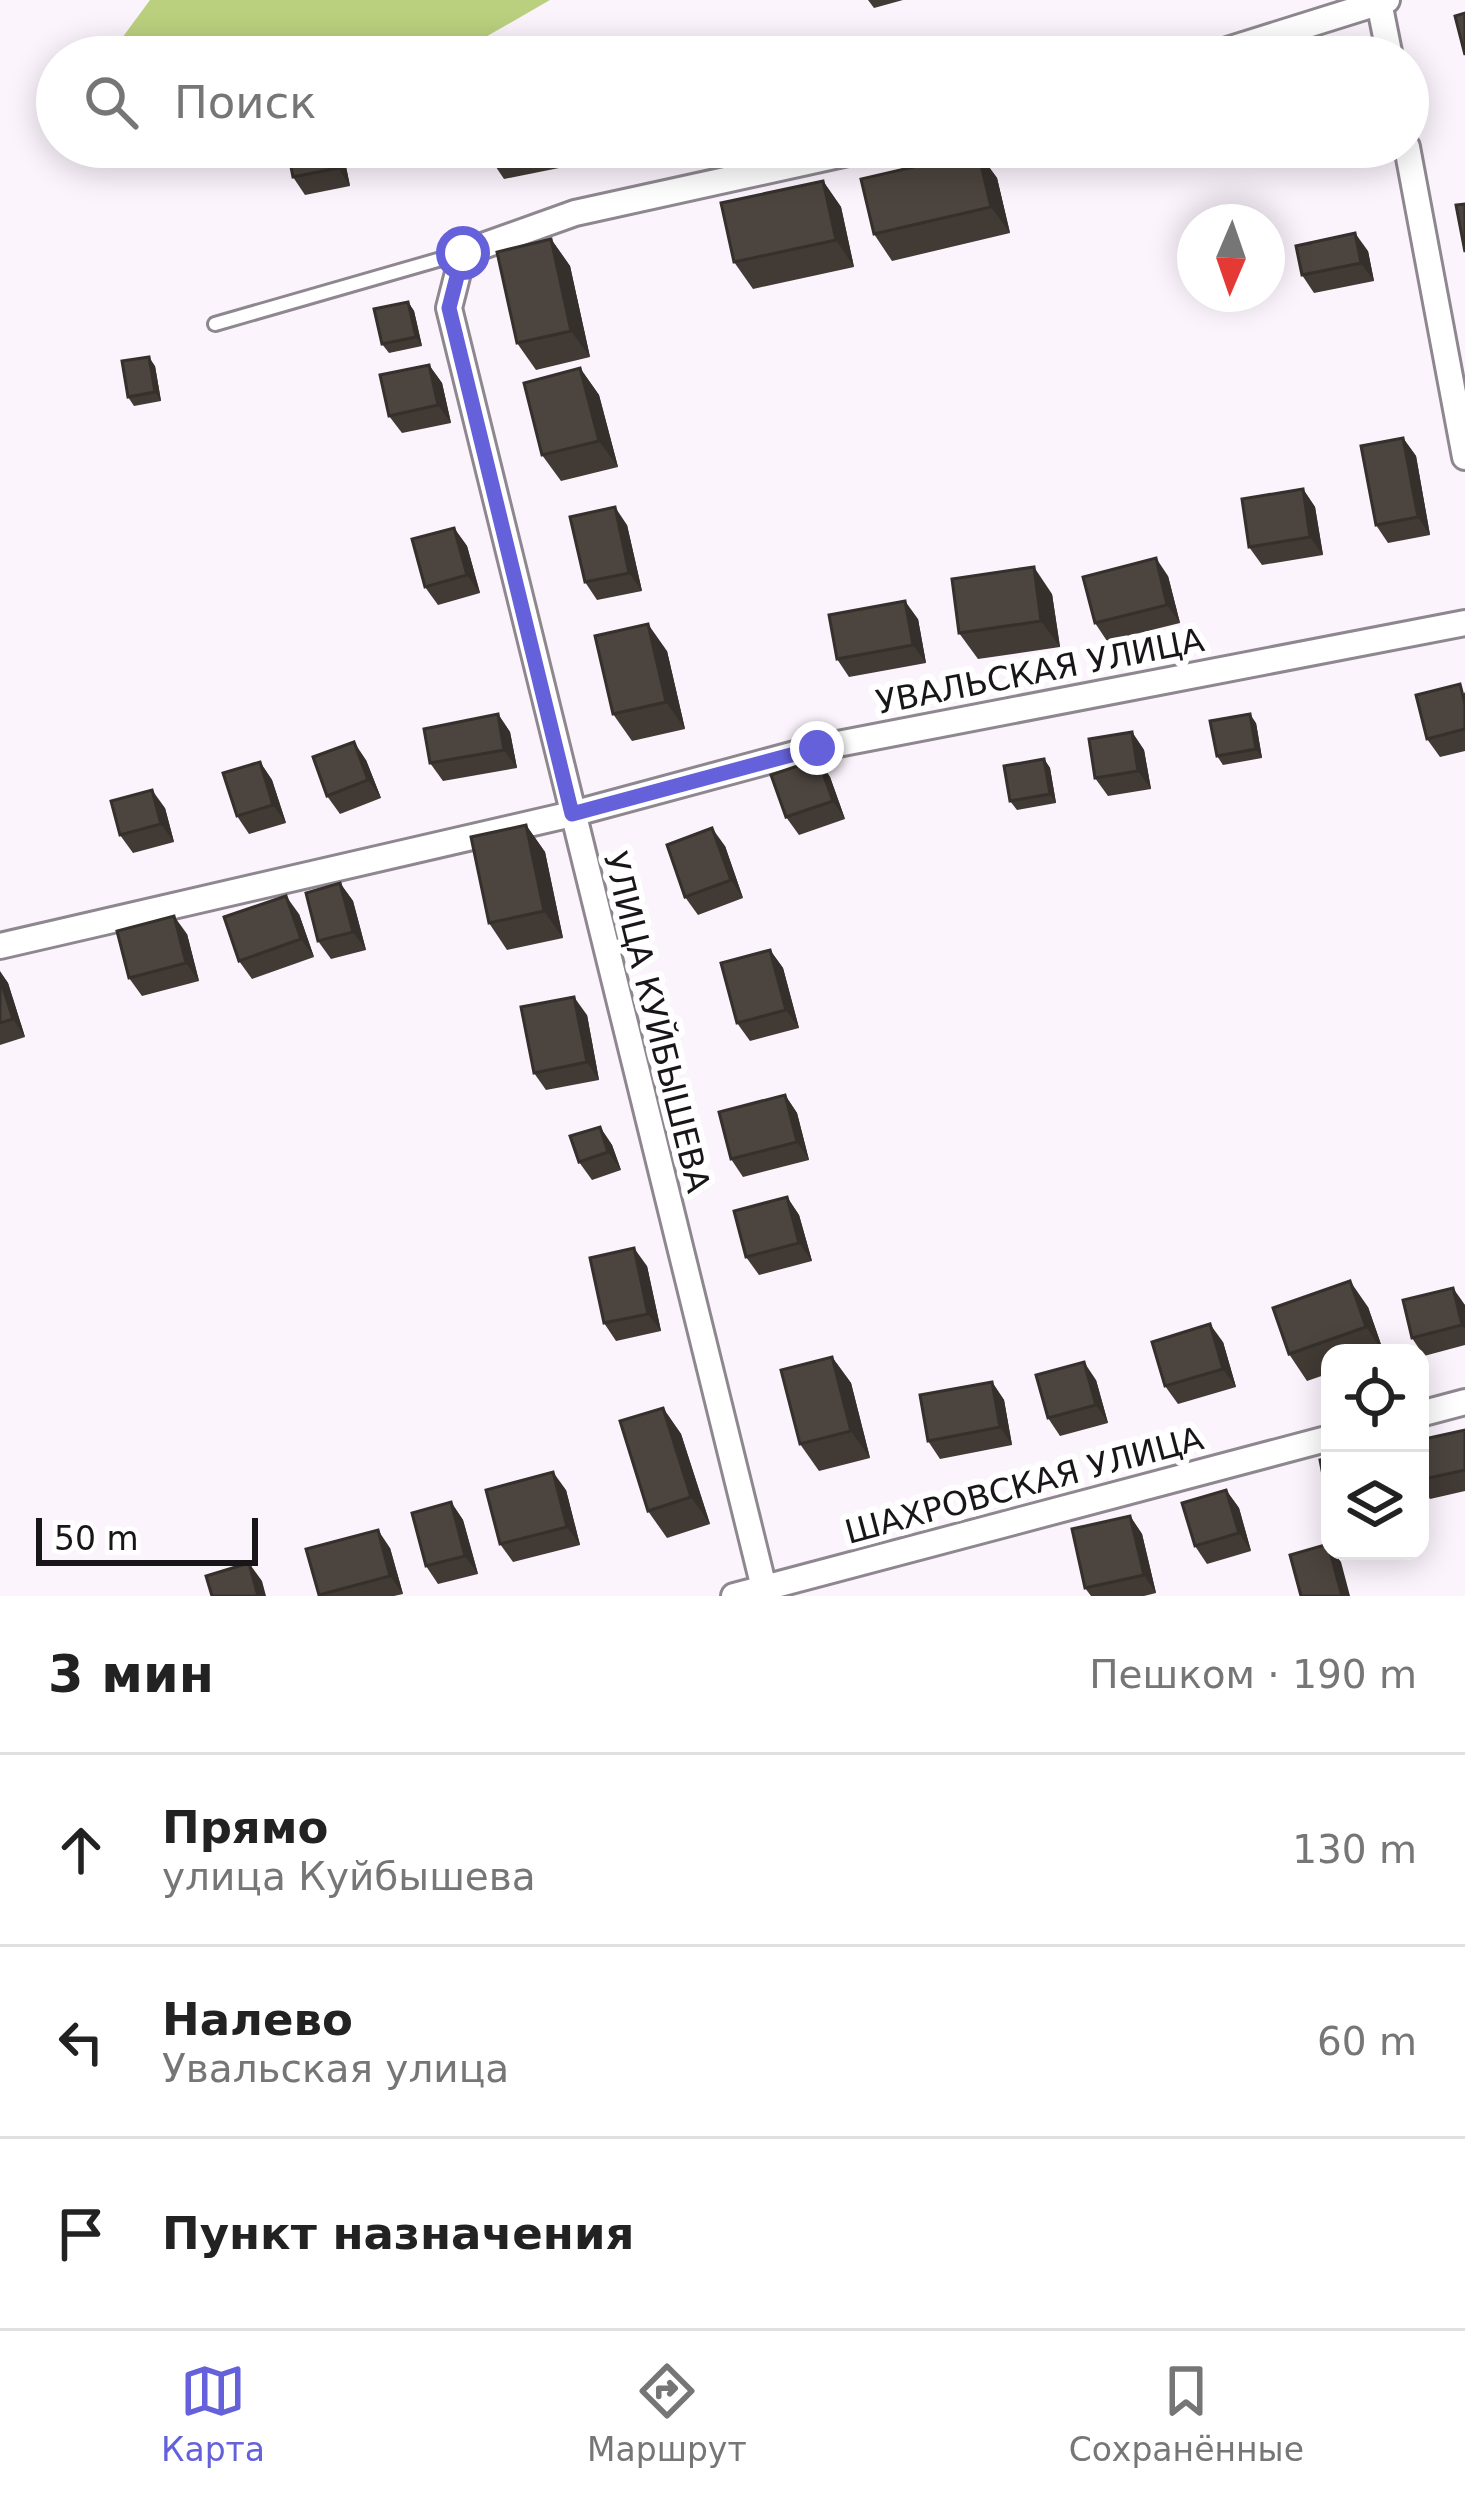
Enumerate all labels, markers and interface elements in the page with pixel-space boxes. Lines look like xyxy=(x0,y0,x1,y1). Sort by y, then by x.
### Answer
search box xyxy=(36,36,1429,168)
icon: search xyxy=(78,69,144,135)
text: Поиск xyxy=(174,76,317,129)
north arrow xyxy=(1177,204,1285,312)
route start xyxy=(436,226,490,280)
street label: УВАЛЬСКАЯ УЛИЦА xyxy=(873,620,1208,722)
route end xyxy=(790,721,844,775)
street label: УЛИЦА КУЙБЫШЕВА xyxy=(596,847,719,1197)
map controls xyxy=(1321,1344,1429,1560)
button: locate xyxy=(1321,1344,1429,1452)
street label: ШАХРОВСКАЯ УЛИЦА xyxy=(841,1418,1208,1552)
button: layers xyxy=(1321,1452,1429,1560)
scale bar xyxy=(36,1512,258,1565)
text: 50 m xyxy=(54,1519,139,1558)
text: 3 мин xyxy=(48,1645,214,1704)
text: Пешком · 190 m xyxy=(1089,1652,1417,1697)
text: Прямо xyxy=(162,1801,328,1854)
icon: ahead xyxy=(48,1817,114,1883)
text: 130 m xyxy=(1292,1827,1417,1872)
text: улица Куйбышева xyxy=(162,1854,536,1899)
text: Налево xyxy=(162,1993,353,2046)
icon: left xyxy=(48,2009,114,2075)
text: 60 m xyxy=(1317,2019,1417,2064)
text: Увальская улица xyxy=(162,2046,509,2091)
icon: arrive xyxy=(48,2201,114,2267)
text: Пункт назначения xyxy=(162,2207,634,2260)
tab: Карта xyxy=(161,2358,265,2469)
tab: Маршрут xyxy=(587,2358,747,2469)
tab: Сохранённые xyxy=(1069,2358,1304,2469)

